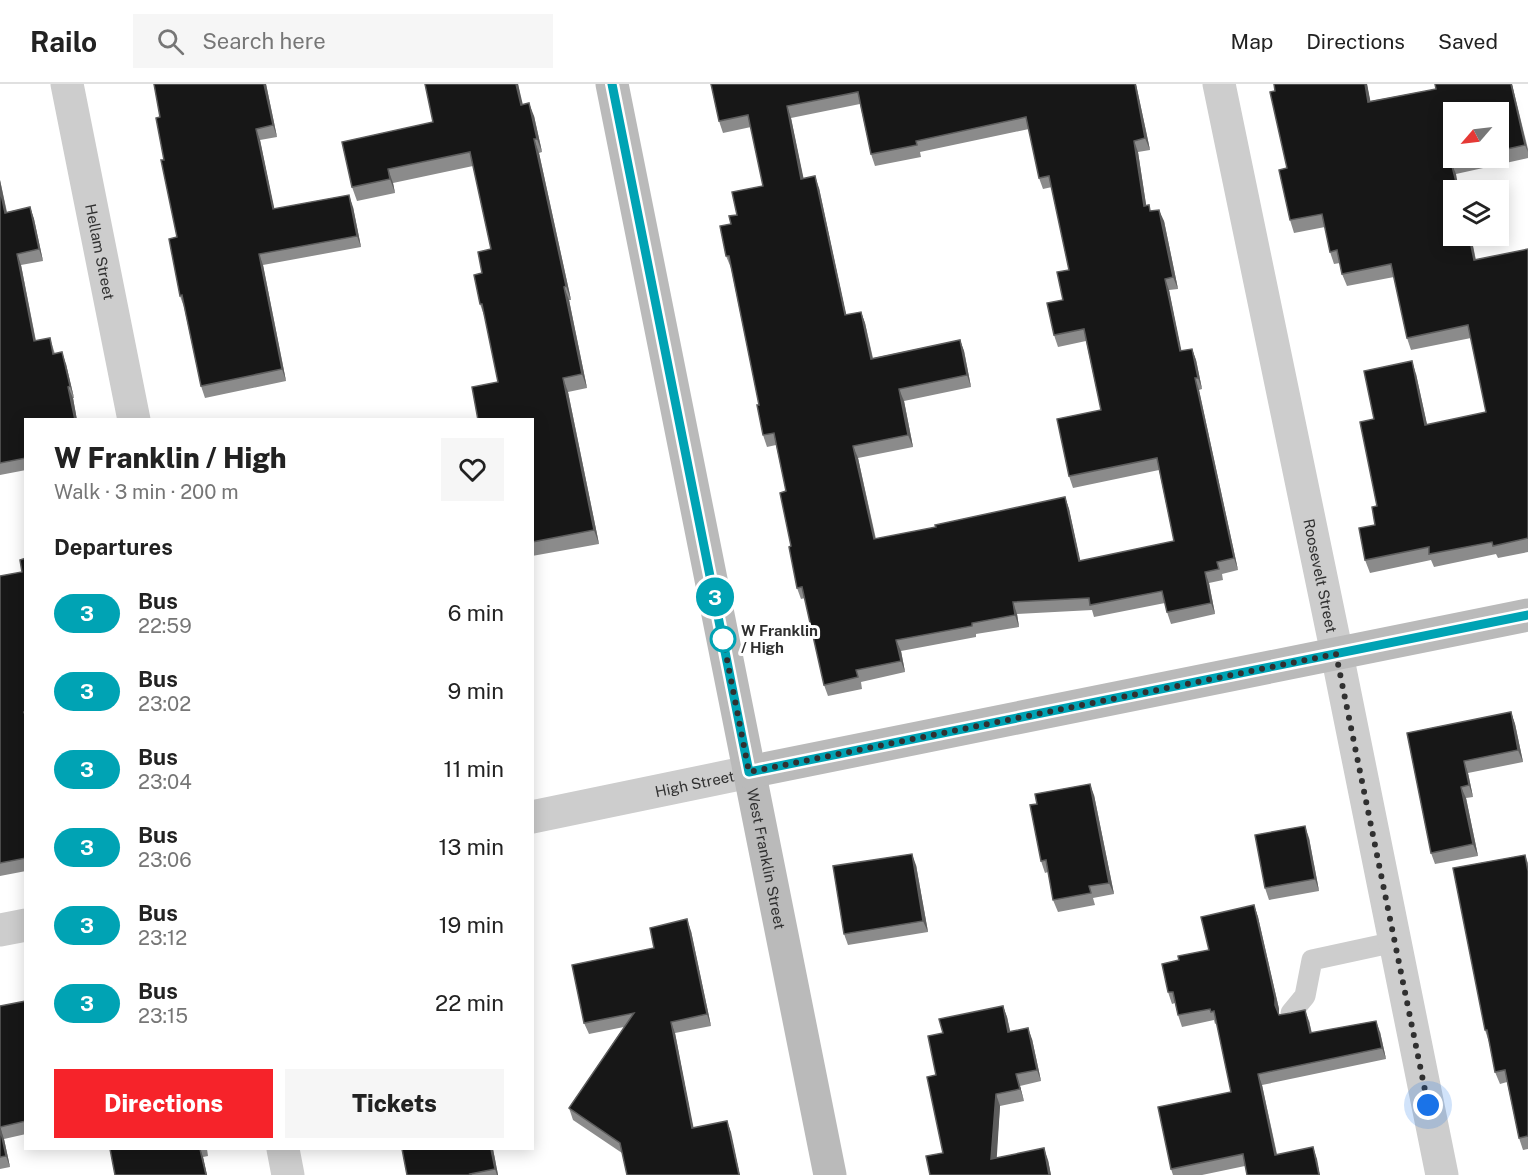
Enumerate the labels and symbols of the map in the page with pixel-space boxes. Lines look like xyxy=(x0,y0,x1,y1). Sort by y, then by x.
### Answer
north arrow xyxy=(1443,102,1509,168)
street label: Hellam Street xyxy=(83,202,118,301)
street label: Roosevelt Street xyxy=(1301,517,1341,634)
line badge: 3 xyxy=(696,578,734,616)
place label: W Franklin / High xyxy=(741,622,818,656)
marker: W Franklin / High xyxy=(710,626,736,652)
street label: High Street xyxy=(653,767,736,800)
street label: West Franklin Street xyxy=(744,787,789,931)
your location xyxy=(1413,1090,1443,1120)

